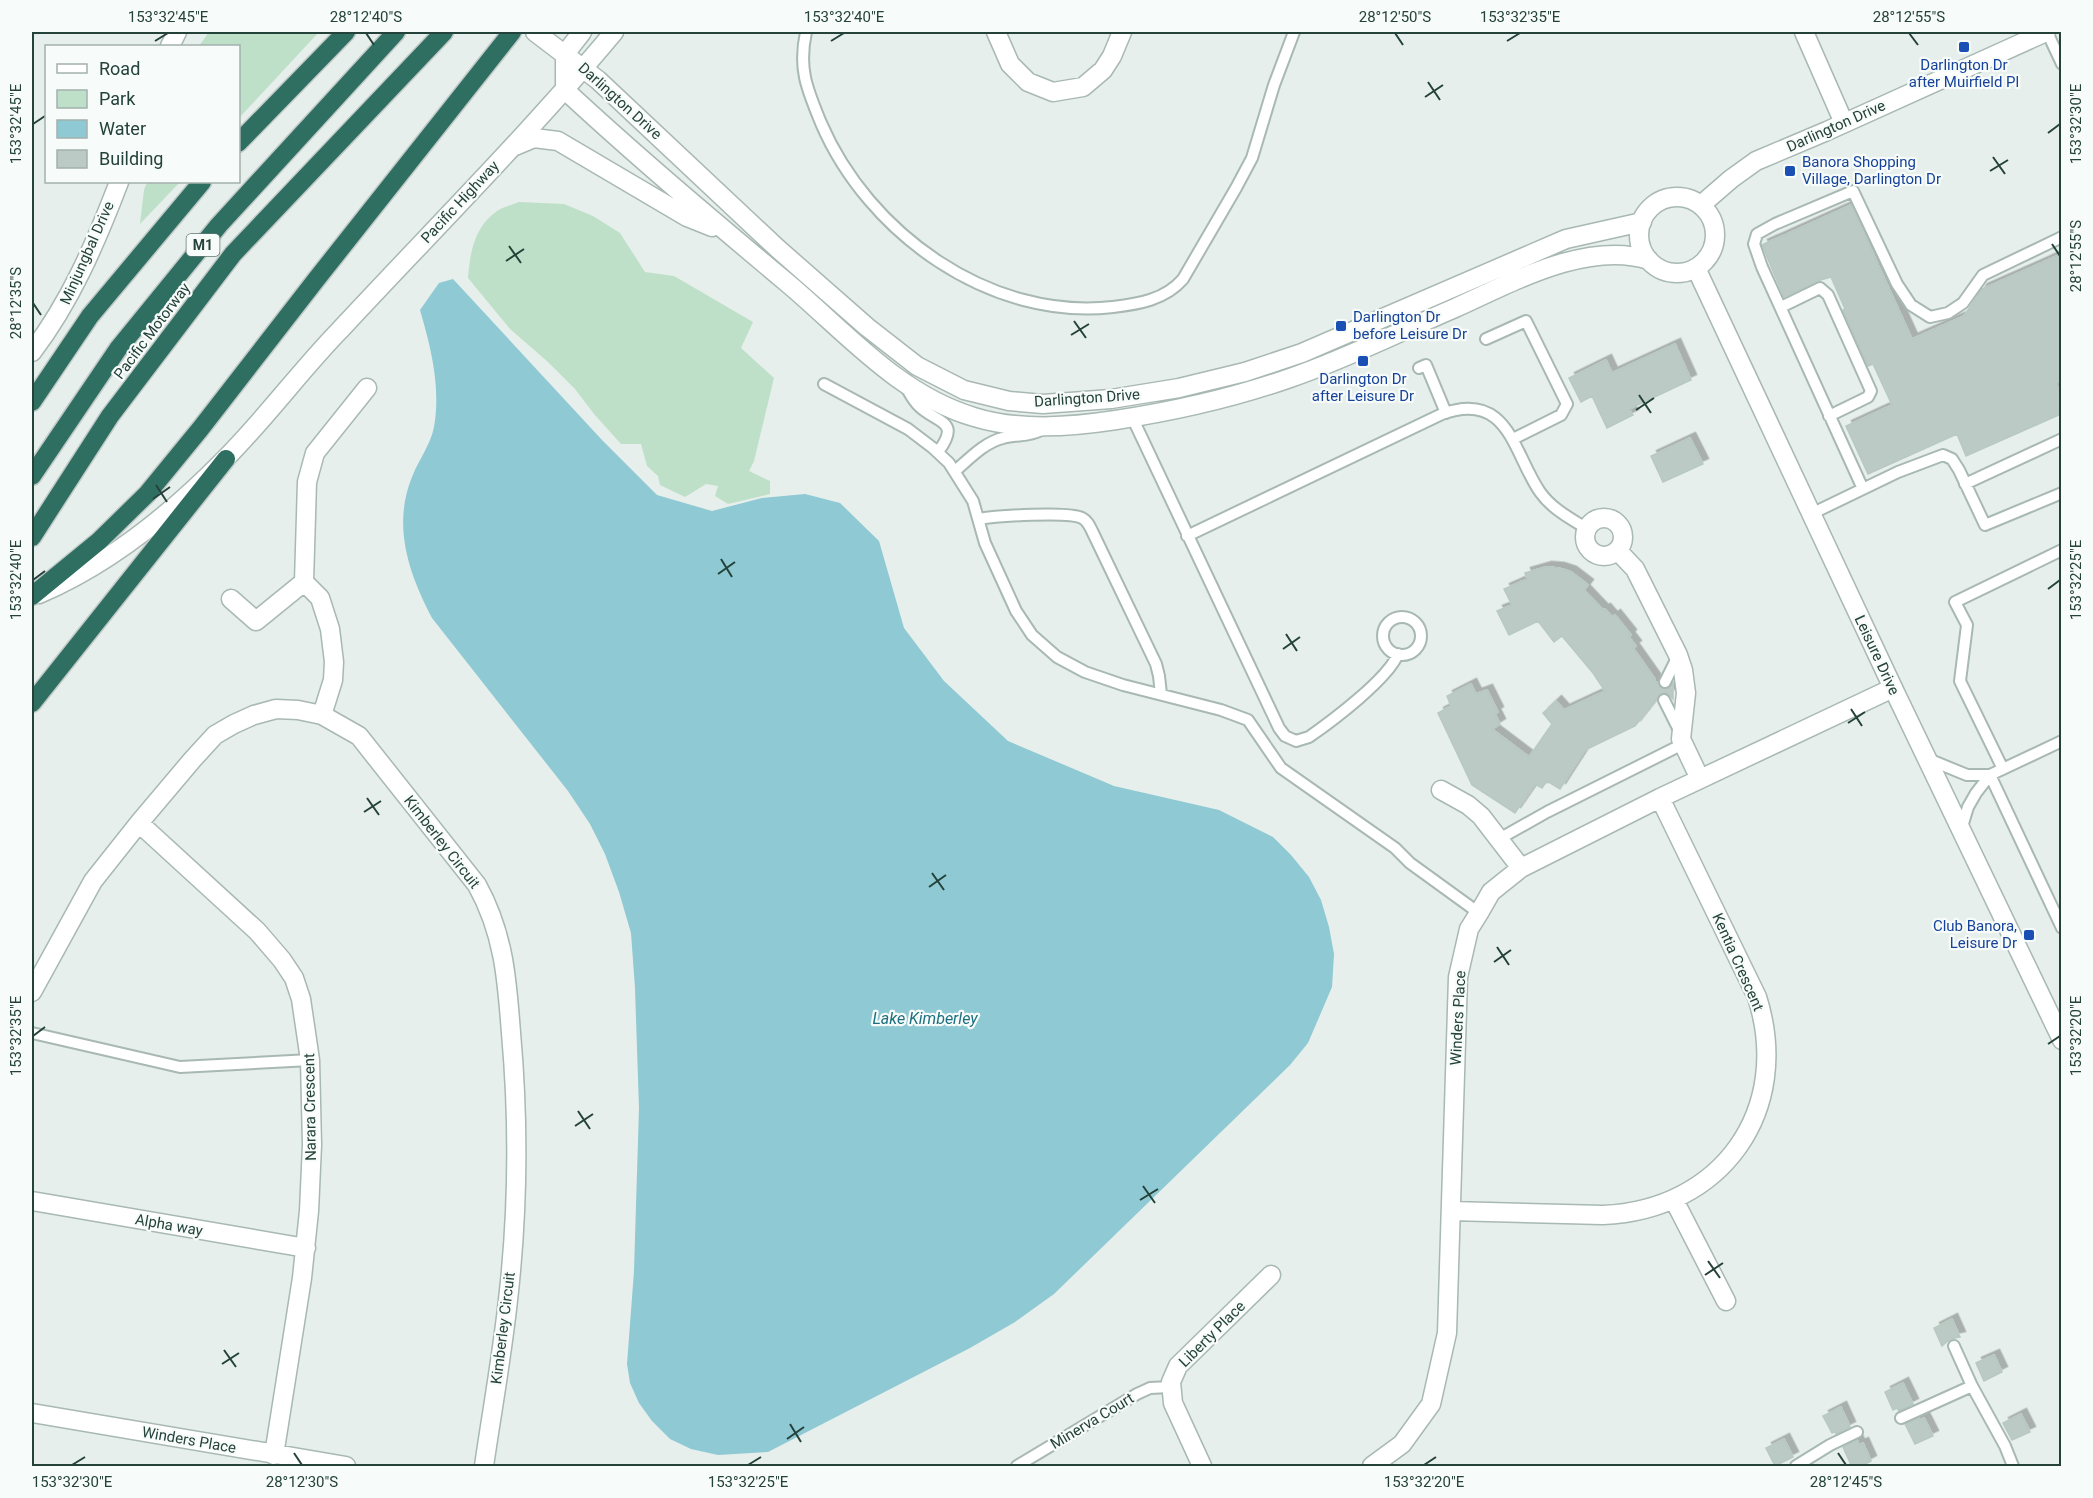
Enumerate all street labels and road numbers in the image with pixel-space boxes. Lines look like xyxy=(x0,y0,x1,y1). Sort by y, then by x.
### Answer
street label: Darlington Drive xyxy=(575,59,665,143)
street label: Darlington Drive xyxy=(1784,96,1888,156)
street label: Pacific Highway xyxy=(417,157,503,247)
street label: Minjungbal Drive xyxy=(56,198,118,307)
road number: M1 xyxy=(186,234,220,256)
street label: Pacific Motorway xyxy=(110,279,194,383)
street label: Darlington Drive xyxy=(1033,385,1141,411)
street label: Leisure Drive xyxy=(1851,612,1903,698)
street label: Kimberley Circuit xyxy=(400,792,484,892)
street label: Kentia Crescent xyxy=(1708,910,1768,1014)
street label: Winders Place xyxy=(1447,970,1469,1066)
street label: Narara Crescent xyxy=(300,1053,320,1161)
street label: Alpha way xyxy=(134,1210,204,1240)
street label: Kimberley Circuit xyxy=(487,1271,519,1385)
street label: Liberty Place xyxy=(1175,1297,1249,1371)
street label: Minerva Court xyxy=(1047,1389,1137,1453)
street label: Winders Place xyxy=(141,1423,238,1457)

